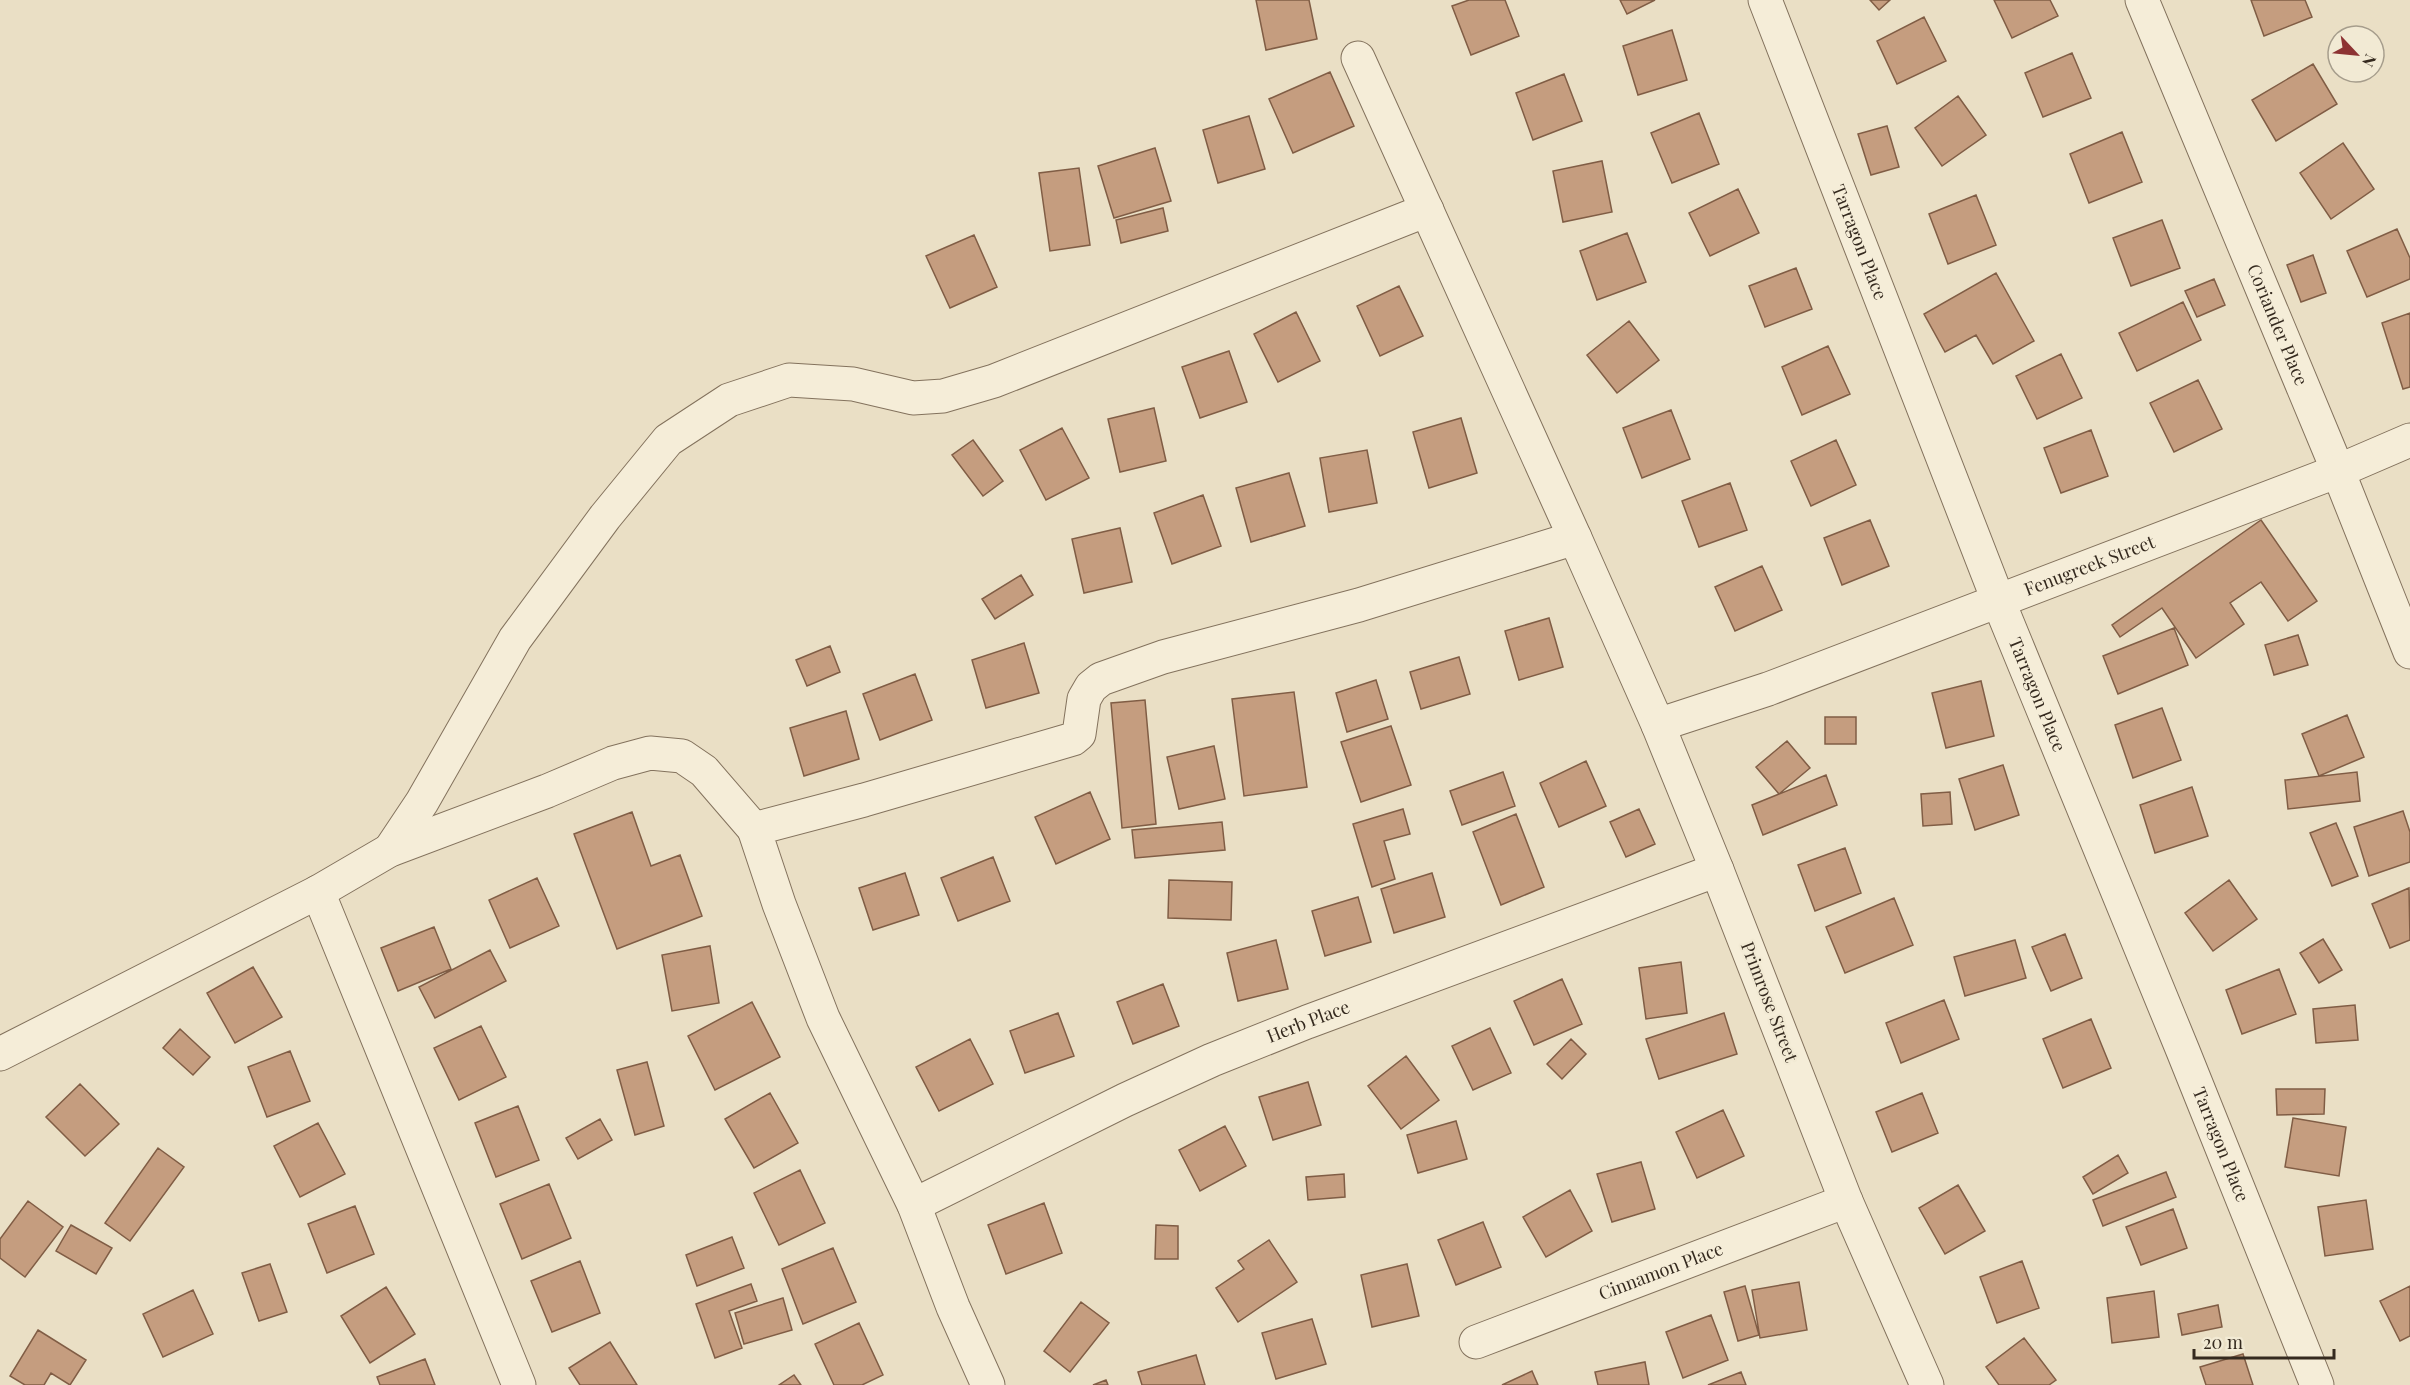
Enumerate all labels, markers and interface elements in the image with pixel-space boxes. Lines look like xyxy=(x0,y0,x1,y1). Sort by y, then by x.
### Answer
north arrow xyxy=(2326,24,2386,84)
text: N xyxy=(2358,51,2382,71)
street label: Tarragon Place xyxy=(1827,181,1893,303)
street label: Coriander Place xyxy=(2242,260,2314,389)
street label: Fenugreek Street xyxy=(2021,529,2159,601)
street label: Tarragon Place xyxy=(2004,633,2072,755)
street label: Primrose Street xyxy=(1736,938,1804,1066)
street label: Herb Place xyxy=(1263,994,1353,1048)
street label: Tarragon Place xyxy=(2188,1083,2255,1205)
street label: Cinnamon Place xyxy=(1595,1236,1726,1305)
scale bar xyxy=(2194,1322,2334,1360)
text: 20 m xyxy=(2203,1330,2243,1354)

